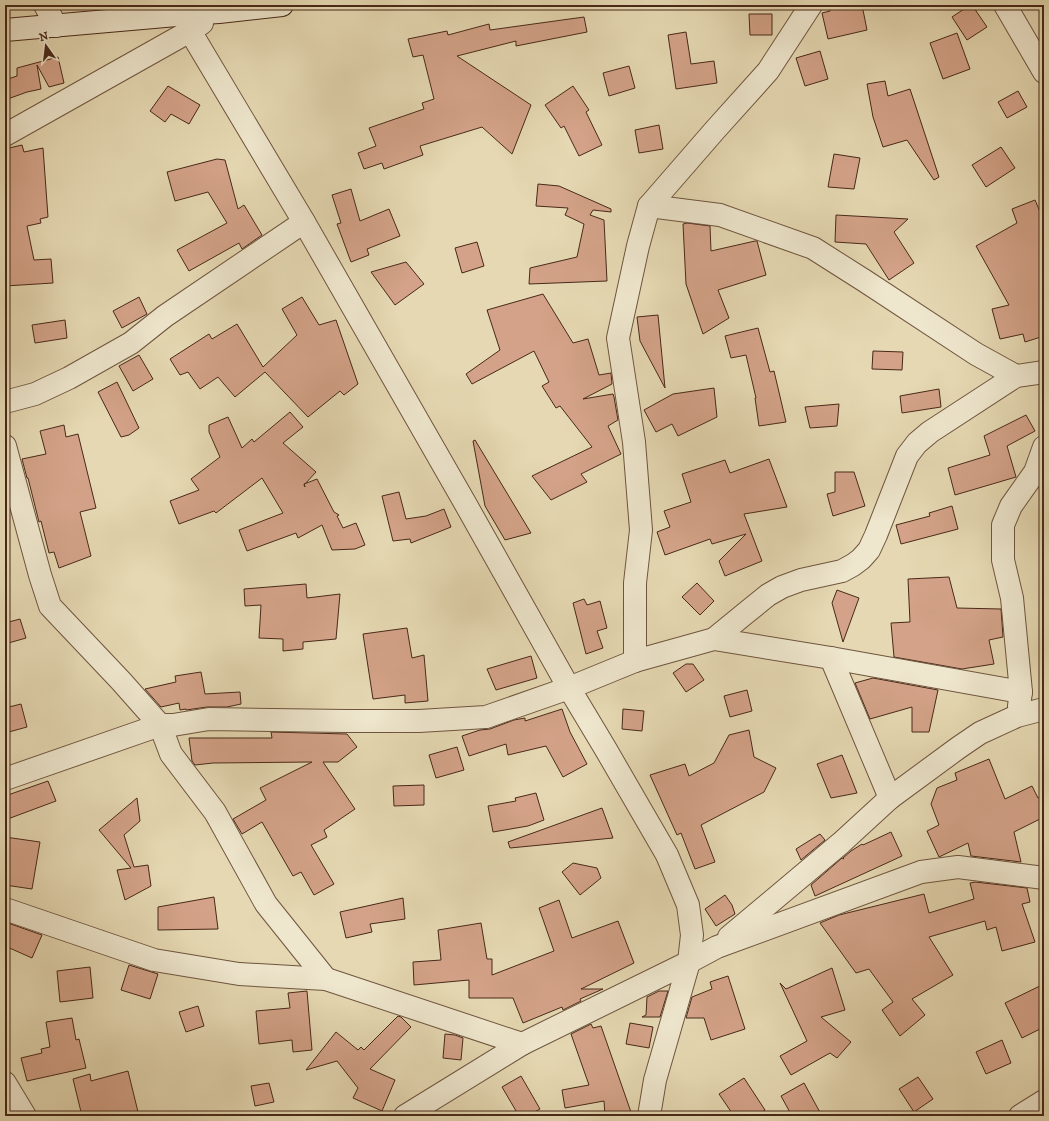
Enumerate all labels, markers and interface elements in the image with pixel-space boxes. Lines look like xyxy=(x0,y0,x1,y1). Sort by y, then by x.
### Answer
north arrow xyxy=(26,26,66,66)
text: N xyxy=(38,29,50,45)

